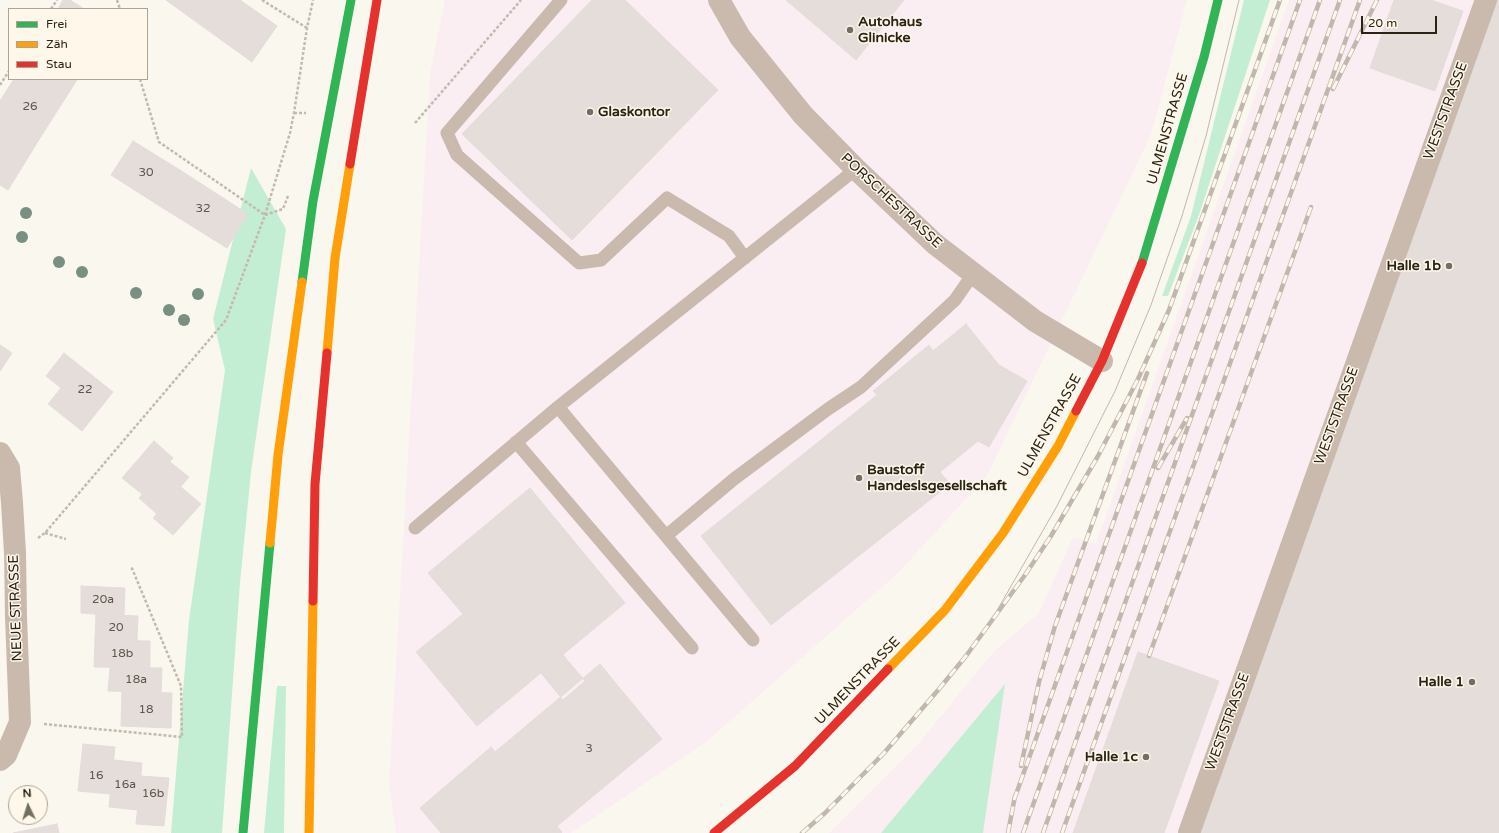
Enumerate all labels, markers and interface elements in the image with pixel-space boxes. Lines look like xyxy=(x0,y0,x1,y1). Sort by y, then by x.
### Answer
legend xyxy=(8,8,148,80)
scale bar xyxy=(1363,8,1439,34)
place label: Autohaus Glinicke xyxy=(858,14,922,46)
text: 20 m xyxy=(1368,16,1397,30)
text: Frei xyxy=(46,17,67,31)
marker: Autohaus Glinicke xyxy=(845,25,855,35)
text: Zäh xyxy=(46,37,68,51)
text: Stau xyxy=(46,57,72,71)
street label: WESTSTRASSE xyxy=(1421,60,1471,162)
street label: ULMENSTRASSE xyxy=(1144,71,1192,187)
house number: 26 xyxy=(22,100,38,114)
place label: Glaskontor xyxy=(598,104,670,120)
marker: Glaskontor xyxy=(585,107,595,117)
street label: PORSCHESTRASSE xyxy=(837,150,945,252)
house number: 30 xyxy=(138,166,154,180)
house number: 32 xyxy=(195,202,211,216)
place label: Halle 1b xyxy=(1386,258,1441,274)
marker: Halle 1b xyxy=(1444,261,1454,271)
street label: WESTSTRASSE xyxy=(1312,365,1362,467)
street label: ULMENSTRASSE xyxy=(1015,371,1085,481)
house number: 22 xyxy=(77,383,93,397)
place label: Baustoff Handeslsgesellschaft xyxy=(867,462,1007,494)
marker: Baustoff Handeslsgesellschaft xyxy=(854,473,864,483)
street label: NEUE STRASSE xyxy=(6,554,26,662)
house number: 20a xyxy=(92,593,114,607)
house number: 20 xyxy=(108,621,124,635)
street label: ULMENSTRASSE xyxy=(812,634,904,728)
house number: 18b xyxy=(111,647,133,661)
street label: WESTSTRASSE xyxy=(1203,671,1253,773)
house number: 18a xyxy=(125,673,147,687)
place label: Halle 1 xyxy=(1418,674,1464,690)
marker: Halle 1 xyxy=(1467,677,1477,687)
house number: 18 xyxy=(138,703,154,717)
house number: 3 xyxy=(585,742,593,756)
place label: Halle 1c xyxy=(1085,749,1138,765)
marker: Halle 1c xyxy=(1141,752,1151,762)
house number: 16 xyxy=(88,769,104,783)
house number: 16a xyxy=(114,778,136,792)
north arrow xyxy=(8,785,48,825)
text: N xyxy=(22,787,32,800)
house number: 16b xyxy=(142,787,164,801)

